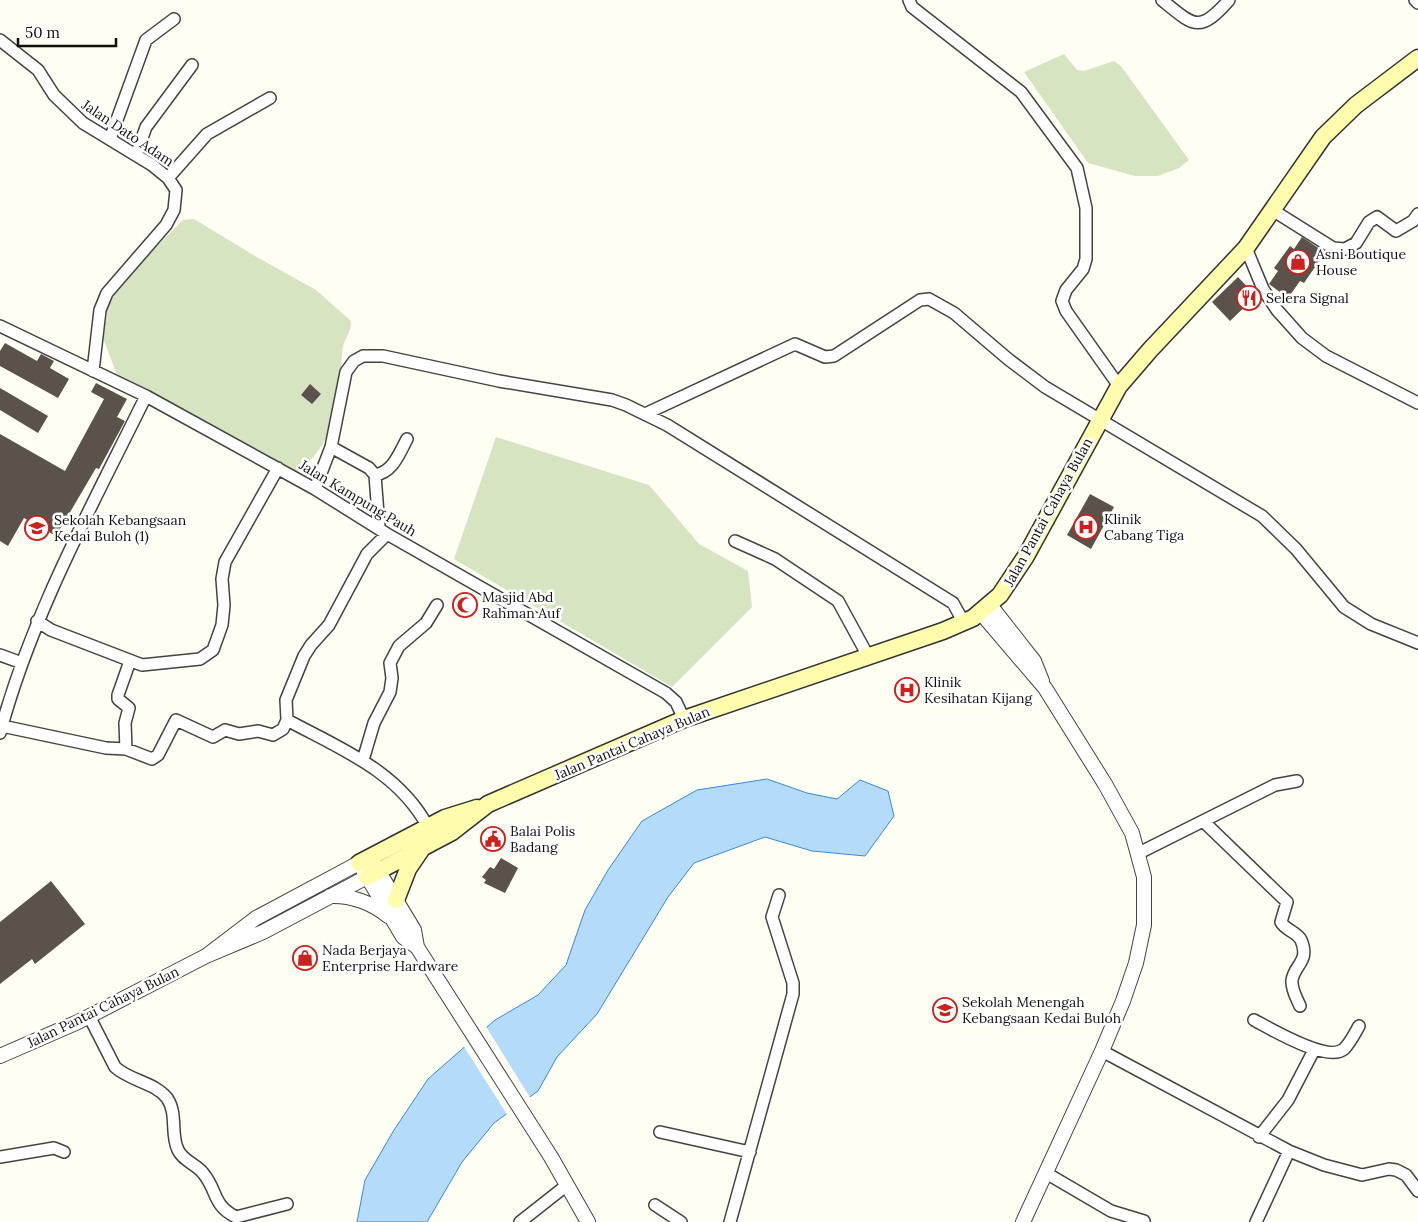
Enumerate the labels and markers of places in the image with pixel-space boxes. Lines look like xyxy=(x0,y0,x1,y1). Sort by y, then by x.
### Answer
place label: Asni Boutique House xyxy=(1315,245,1406,279)
shop icon: Asni Boutique House xyxy=(1285,249,1311,275)
restaurant icon: Selera Signal xyxy=(1236,285,1262,311)
place label: Selera Signal xyxy=(1266,289,1349,307)
place label: Klinik Cabang Tiga xyxy=(1104,510,1184,544)
place label: Sekolah Kebangsaan Kedai Buloh (1) xyxy=(54,511,187,545)
hospital icon: Klinik Cabang Tiga xyxy=(1073,514,1099,540)
school or university icon: Sekolah Kebangsaan Kedai Buloh (1) xyxy=(24,515,50,541)
place label: Masjid Abd Rahman Auf xyxy=(482,588,561,622)
mosque icon: Masjid Abd Rahman Auf xyxy=(452,592,478,618)
place label: Klinik Kesihatan Kijang xyxy=(924,673,1033,707)
hospital icon: Klinik Kesihatan Kijang xyxy=(894,677,920,703)
place label: Balai Polis Badang xyxy=(510,822,575,856)
public building icon: Balai Polis Badang xyxy=(480,826,506,852)
place label: Nada Berjaya Enterprise Hardware xyxy=(322,941,459,975)
shop icon: Nada Berjaya Enterprise Hardware xyxy=(292,945,318,971)
place label: Sekolah Menengah Kebangsaan Kedai Buloh xyxy=(962,993,1121,1027)
school or university icon: Sekolah Menengah Kebangsaan Kedai Buloh xyxy=(932,997,958,1023)

